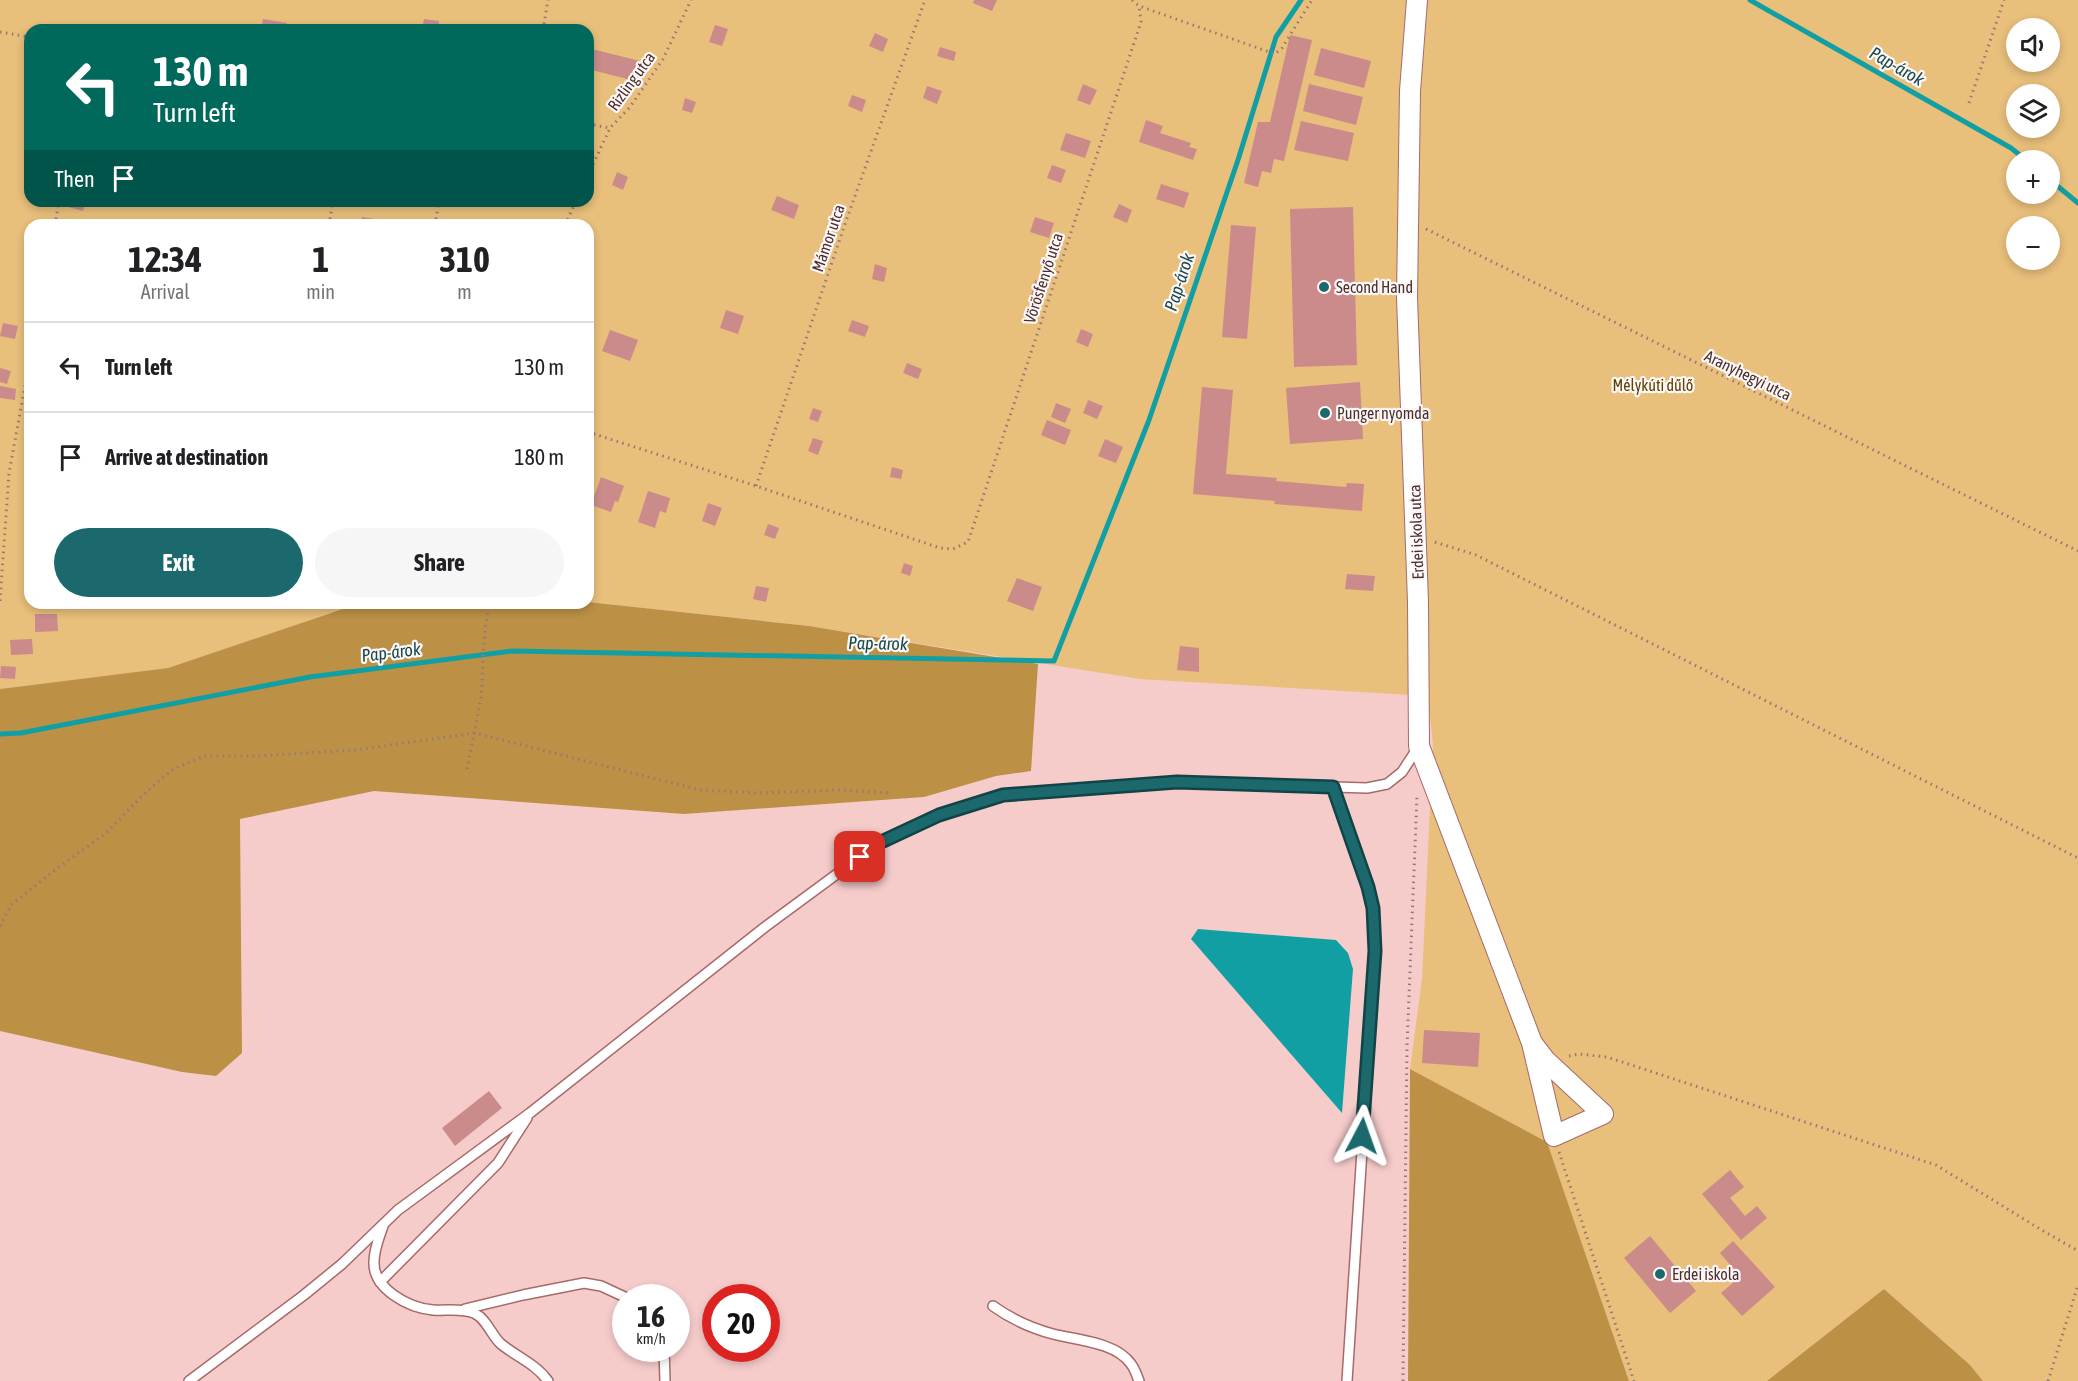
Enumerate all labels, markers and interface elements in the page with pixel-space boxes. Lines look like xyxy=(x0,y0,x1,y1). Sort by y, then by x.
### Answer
map controls xyxy=(2006,18,2060,270)
button: sound xyxy=(2006,18,2060,72)
water label: Pap-árok xyxy=(1866,42,1929,91)
text: 130 m xyxy=(153,47,248,95)
icon: left xyxy=(54,48,132,126)
street label: Rizling utca xyxy=(604,48,659,114)
button: layers xyxy=(2006,84,2060,138)
text: Turn left xyxy=(153,97,236,128)
button: + xyxy=(2006,150,2060,204)
icon: arrive xyxy=(107,162,140,195)
text: Then xyxy=(54,166,95,192)
street label: Mámor utca xyxy=(808,202,848,274)
button: − xyxy=(2006,216,2060,270)
street label: Vörösfenyő utca xyxy=(1020,231,1067,326)
text: 12:34 xyxy=(128,238,202,280)
text: 1 xyxy=(312,238,329,280)
text: 310 xyxy=(439,238,490,280)
water label: Pap-árok xyxy=(1160,249,1199,314)
place label: Second Hand xyxy=(1336,278,1413,296)
text: Arrival xyxy=(141,280,190,303)
text: min xyxy=(306,280,335,303)
text: m xyxy=(457,280,472,303)
marker: Second Hand xyxy=(1317,280,1331,294)
street label: Aranyhegyi utca xyxy=(1701,346,1794,405)
icon: left xyxy=(54,351,87,384)
text: Turn left xyxy=(105,354,172,380)
text: 130 m xyxy=(514,354,564,380)
park label: Mélykúti dűlő xyxy=(1613,376,1693,395)
place label: Punger nyomda xyxy=(1337,404,1429,423)
marker: Punger nyomda xyxy=(1318,406,1332,420)
icon: arrive xyxy=(54,441,87,474)
text: Arrive at destination xyxy=(105,444,268,470)
text: 180 m xyxy=(514,444,564,470)
street label: Erdei iskola utca xyxy=(1405,484,1427,580)
button: Exit xyxy=(54,528,303,597)
button: Share xyxy=(315,528,564,597)
water label: Pap-árok xyxy=(848,632,909,654)
water label: Pap-árok xyxy=(360,638,423,666)
pin xyxy=(834,831,885,882)
icon: arrive xyxy=(843,840,876,873)
position arrow xyxy=(1330,1104,1394,1168)
place label: Erdei iskola xyxy=(1672,1265,1740,1283)
marker: Erdei iskola xyxy=(1653,1267,1667,1281)
speed limit sign: 20 xyxy=(702,1284,780,1362)
text: 16 xyxy=(637,1299,665,1333)
text: km/h xyxy=(636,1330,666,1347)

